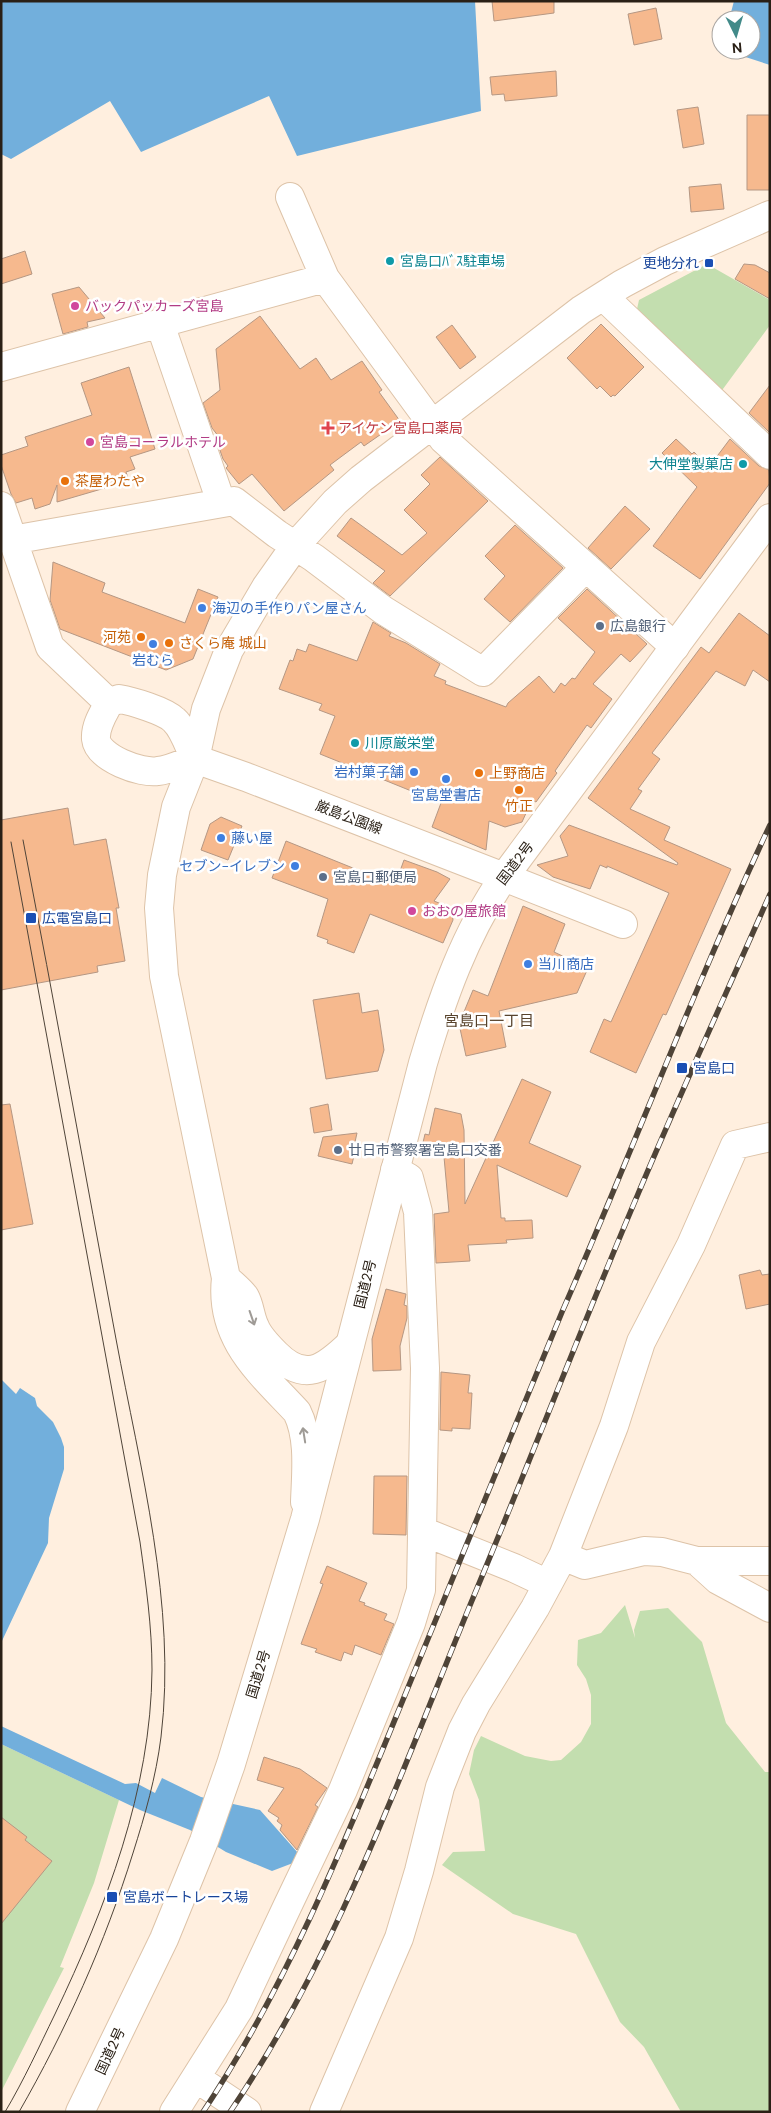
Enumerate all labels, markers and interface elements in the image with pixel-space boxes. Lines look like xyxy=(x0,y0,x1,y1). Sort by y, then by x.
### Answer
north arrow xyxy=(711,10,761,60)
text: N xyxy=(731,39,743,57)
place label: 宮島口ﾊﾞｽ駐車場 xyxy=(400,252,505,270)
place label: 更地分れ xyxy=(643,254,699,272)
marker: 宮島口ﾊﾞｽ駐車場 xyxy=(384,255,396,267)
marker: 更地分れ xyxy=(703,257,715,269)
place label: バックパッカーズ宮島 xyxy=(85,297,224,315)
marker: バックパッカーズ宮島 xyxy=(69,300,81,312)
place label: アイケン宮島口薬局 xyxy=(338,419,463,437)
marker: アイケン宮島口薬局 xyxy=(322,422,334,434)
place label: 宮島コーラルホテル xyxy=(100,433,226,451)
marker: 宮島コーラルホテル xyxy=(84,436,96,448)
place label: 大伸堂製菓店 xyxy=(649,455,733,473)
marker: 大伸堂製菓店 xyxy=(737,458,749,470)
place label: 茶屋わたや xyxy=(75,472,145,490)
marker: 茶屋わたや xyxy=(59,475,71,487)
place label: 海辺の手作りパン屋さん xyxy=(212,599,367,617)
marker: 海辺の手作りパン屋さん xyxy=(196,602,208,614)
place label: 広島銀行 xyxy=(610,617,666,635)
marker: 広島銀行 xyxy=(594,620,606,632)
place label: 河苑 xyxy=(103,628,131,646)
marker: 河苑 xyxy=(135,631,147,643)
place label: さくら庵 城山 xyxy=(179,634,267,652)
marker: さくら庵 城山 xyxy=(163,637,175,649)
marker: 岩むら xyxy=(147,638,159,650)
place label: 岩むら xyxy=(132,651,174,669)
place label: 川原厳栄堂 xyxy=(365,734,435,752)
marker: 川原厳栄堂 xyxy=(349,737,361,749)
place label: 岩村菓子舗 xyxy=(334,763,404,781)
place label: 上野商店 xyxy=(489,764,545,782)
marker: 岩村菓子舗 xyxy=(408,766,420,778)
marker: 上野商店 xyxy=(473,767,485,779)
marker: 宮島堂書店 xyxy=(440,773,452,785)
marker: 竹正 xyxy=(513,784,525,796)
place label: 宮島堂書店 xyxy=(411,786,481,804)
street label: 厳島公園線 xyxy=(313,796,385,838)
place label: 竹正 xyxy=(505,797,533,815)
place label: 藤い屋 xyxy=(231,829,273,847)
marker: 藤い屋 xyxy=(215,832,227,844)
street label: 国道2号 xyxy=(493,838,537,888)
place label: セブン-イレブン xyxy=(179,857,285,875)
marker: セブン-イレブン xyxy=(289,860,301,872)
place label: 宮島口郵便局 xyxy=(333,868,417,886)
marker: 宮島口郵便局 xyxy=(317,871,329,883)
place label: おおの屋旅館 xyxy=(422,902,506,920)
marker: おおの屋旅館 xyxy=(406,905,418,917)
place label: 広電宮島口 xyxy=(42,909,112,927)
marker: 広電宮島口 xyxy=(24,911,38,925)
place label: 当川商店 xyxy=(538,955,594,973)
marker: 当川商店 xyxy=(522,958,534,970)
district label: 宮島口一丁目 xyxy=(444,1011,534,1031)
place label: 宮島口 xyxy=(693,1059,735,1077)
marker: 宮島口 xyxy=(675,1061,689,1075)
place label: 廿日市警察署宮島口交番 xyxy=(348,1141,502,1159)
marker: 廿日市警察署宮島口交番 xyxy=(332,1144,344,1156)
street label: 国道2号 xyxy=(350,1258,380,1310)
one-way arrow xyxy=(248,1310,257,1325)
one-way arrow xyxy=(298,1427,308,1443)
street label: 国道2号 xyxy=(242,1647,274,1701)
place label: 宮島ボートレース場 xyxy=(123,1888,248,1906)
marker: 宮島ボートレース場 xyxy=(105,1890,119,1904)
street label: 国道2号 xyxy=(91,2025,129,2077)

